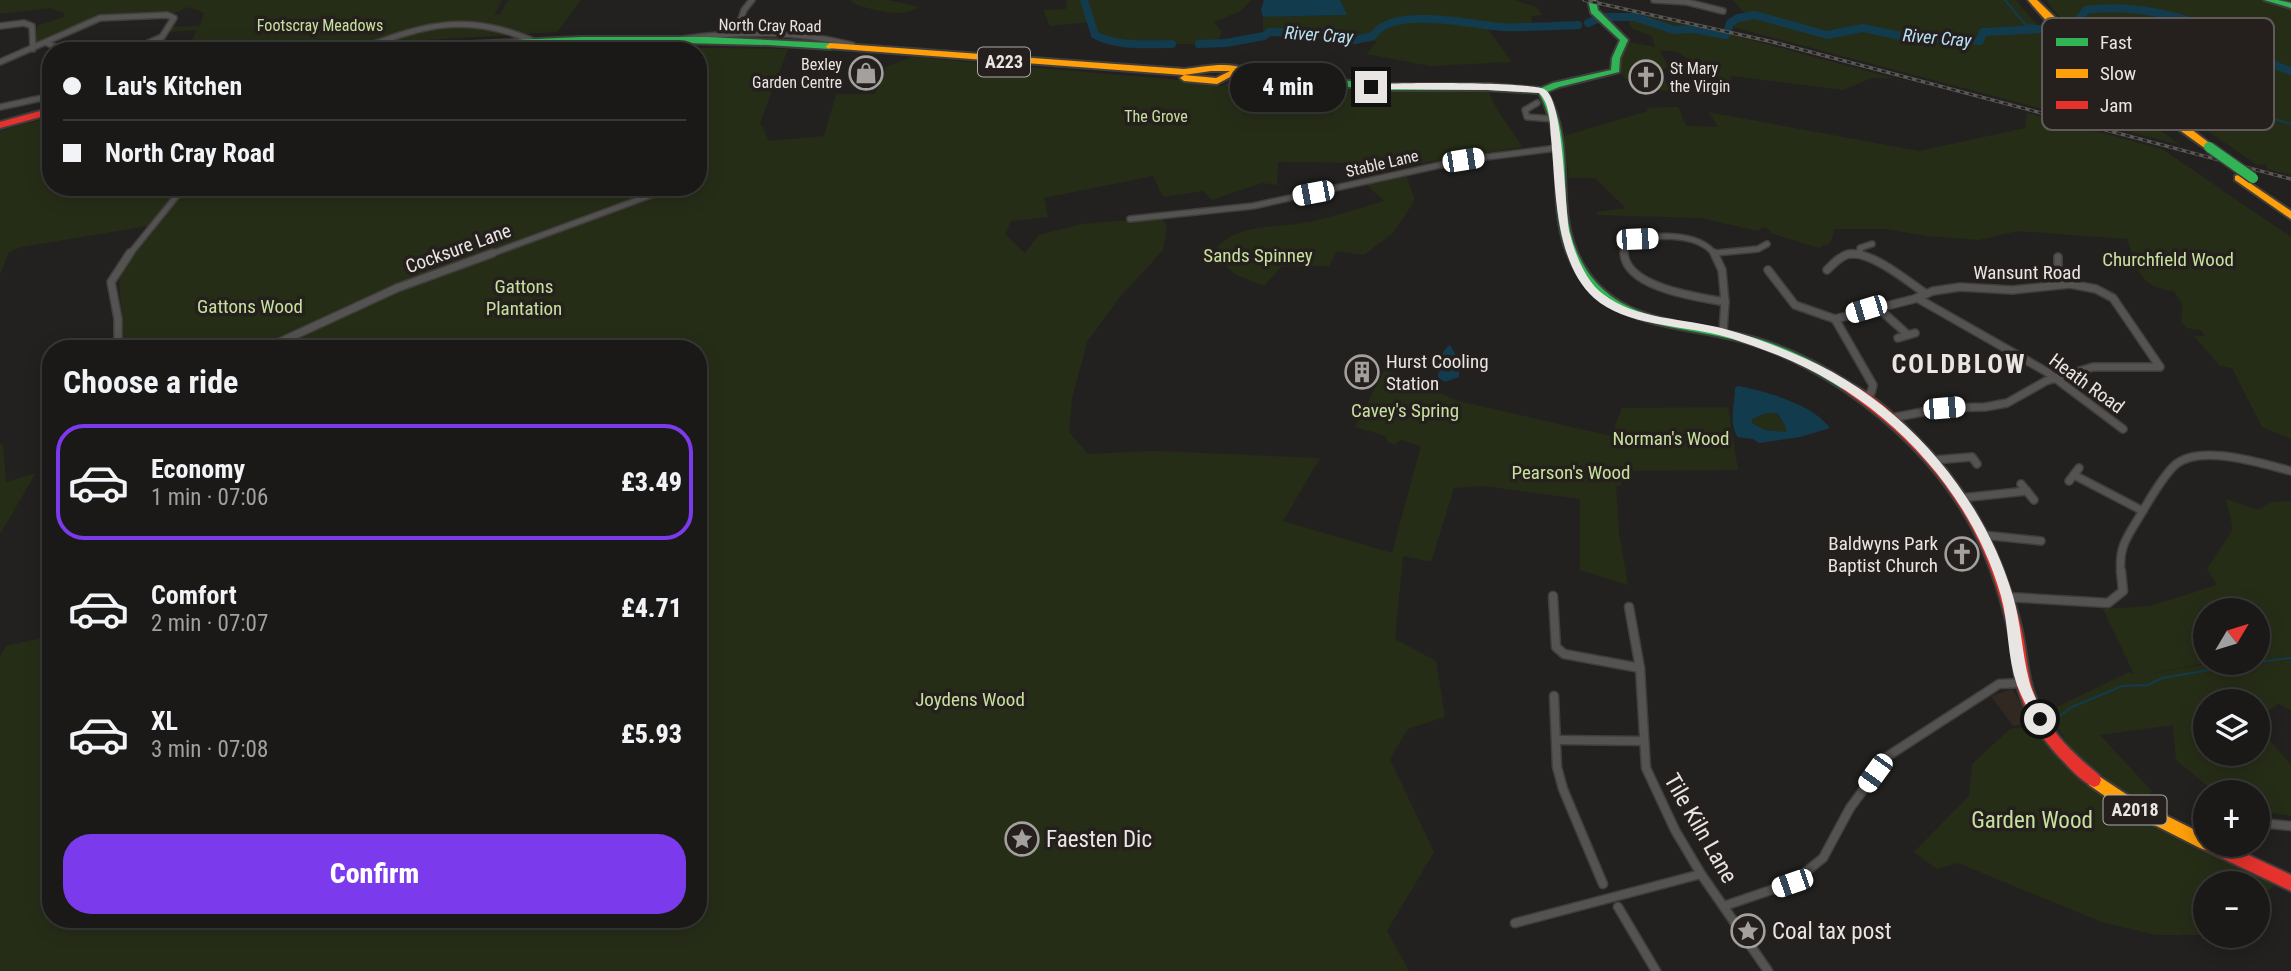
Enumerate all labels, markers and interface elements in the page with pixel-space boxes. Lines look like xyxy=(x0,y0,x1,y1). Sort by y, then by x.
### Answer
street label: North Cray Road xyxy=(718,15,822,36)
park label: Footscray Meadows xyxy=(257,16,383,35)
legend xyxy=(2042,18,2274,130)
water label: River Cray xyxy=(1284,22,1355,47)
water label: River Cray xyxy=(1902,24,1973,51)
text: Fast xyxy=(2100,31,2132,54)
road number: A223 xyxy=(978,48,1030,76)
shop icon: Bexley Garden Centre xyxy=(847,54,885,92)
place label: Bexley Garden Centre xyxy=(752,55,842,92)
church icon: St Mary the Virgin xyxy=(1627,58,1665,96)
place label: St Mary the Virgin xyxy=(1670,59,1730,96)
callout: 4 min xyxy=(1231,62,1346,112)
text: Slow xyxy=(2100,62,2136,85)
text: Lau's Kitchen xyxy=(105,71,242,101)
route end xyxy=(1355,71,1387,103)
text: 4 min xyxy=(1262,74,1314,101)
text: Jam xyxy=(2100,94,2133,117)
park label: The Grove xyxy=(1124,107,1188,126)
text: North Cray Road xyxy=(105,138,275,168)
street label: Stable Lane xyxy=(1344,146,1420,181)
car xyxy=(1441,146,1486,174)
car xyxy=(1291,179,1336,207)
street label: Cocksure Lane xyxy=(402,219,514,278)
car xyxy=(1616,228,1659,250)
park label: Sands Spinney xyxy=(1203,244,1313,267)
park label: Churchfield Wood xyxy=(2102,248,2234,271)
street label: Wansunt Road xyxy=(1973,261,2081,284)
park label: Gattons Plantation xyxy=(486,275,562,320)
car xyxy=(1843,293,1890,325)
park label: Gattons Wood xyxy=(197,295,303,318)
district label: COLDBLOW xyxy=(1891,349,2027,379)
street label: Heath Road xyxy=(2045,349,2129,418)
place label: Hurst Cooling Station xyxy=(1386,350,1489,395)
building icon: Hurst Cooling Station xyxy=(1343,353,1381,391)
text: Choose a ride xyxy=(63,363,238,401)
car xyxy=(1923,396,1966,420)
park label: Cavey's Spring xyxy=(1351,399,1459,422)
park label: Norman's Wood xyxy=(1612,427,1730,450)
icon: car xyxy=(67,451,130,514)
text: Economy xyxy=(151,454,245,484)
park label: Pearson's Wood xyxy=(1512,461,1630,484)
text: £3.49 xyxy=(621,467,682,497)
text: 1 min · 07:06 xyxy=(151,484,268,511)
place label: Baldwyns Park Baptist Church xyxy=(1828,532,1938,577)
church icon: Baldwyns Park Baptist Church xyxy=(1943,535,1981,573)
icon: car xyxy=(67,577,130,640)
text: Comfort xyxy=(151,580,237,610)
text: £4.71 xyxy=(621,593,682,623)
north arrow xyxy=(2193,598,2270,676)
map controls xyxy=(2193,598,2270,948)
text: 2 min · 07:07 xyxy=(151,610,268,637)
park label: Joydens Wood xyxy=(915,688,1025,711)
button: layers xyxy=(2193,689,2270,766)
icon: car xyxy=(67,703,130,766)
route start xyxy=(2024,703,2056,735)
text: XL xyxy=(151,706,178,736)
text: £5.93 xyxy=(621,719,682,749)
text: 3 min · 07:08 xyxy=(151,736,268,763)
car xyxy=(1855,750,1896,796)
street label: Tile Kiln Lane xyxy=(1658,769,1743,888)
button: + xyxy=(2193,780,2270,857)
road number: A2018 xyxy=(2104,796,2166,824)
park label: Garden Wood xyxy=(1971,807,2093,834)
place icon: Faesten Dic xyxy=(1003,820,1041,858)
place label: Faesten Dic xyxy=(1046,826,1152,853)
button: Confirm xyxy=(63,834,686,914)
car xyxy=(1769,866,1816,900)
button: − xyxy=(2193,871,2270,948)
place icon: Coal tax post xyxy=(1729,912,1767,950)
place label: Coal tax post xyxy=(1772,918,1892,945)

